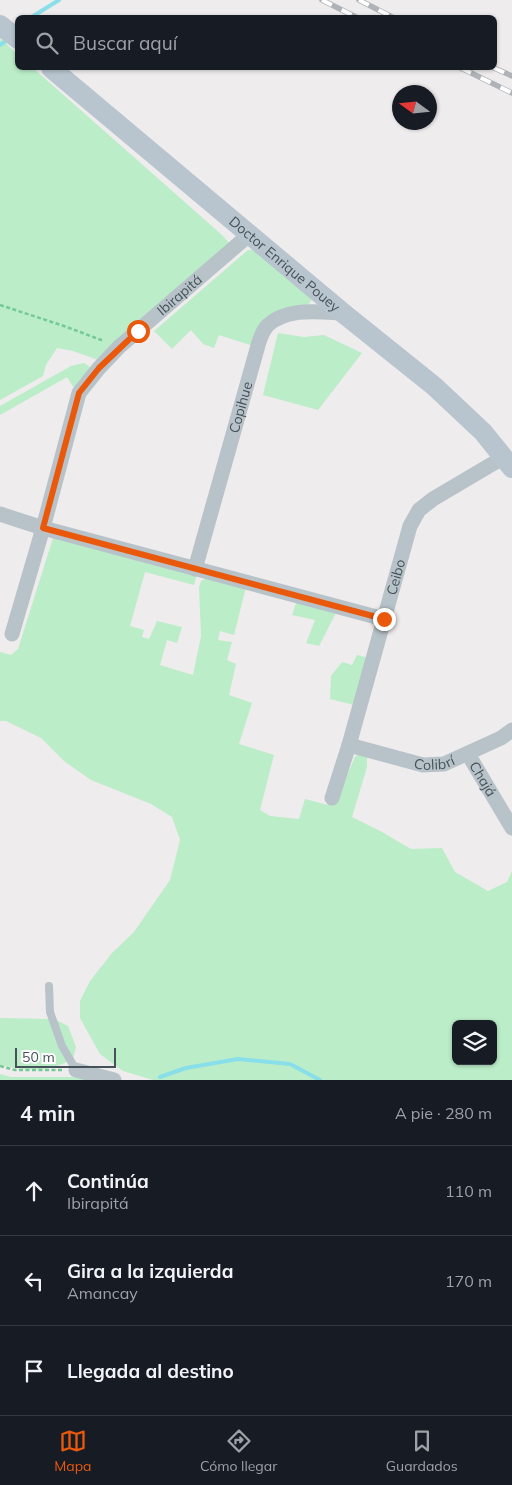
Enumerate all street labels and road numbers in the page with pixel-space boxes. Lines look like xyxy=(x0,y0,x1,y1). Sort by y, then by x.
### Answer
street label: Doctor Enrique Pouey xyxy=(225,212,344,316)
street label: Ibirapitá xyxy=(153,270,206,319)
street label: Copihue xyxy=(225,379,256,435)
street label: Ceibo xyxy=(382,557,409,597)
street label: Colibrí xyxy=(412,751,458,774)
street label: Chajá xyxy=(465,758,500,800)

